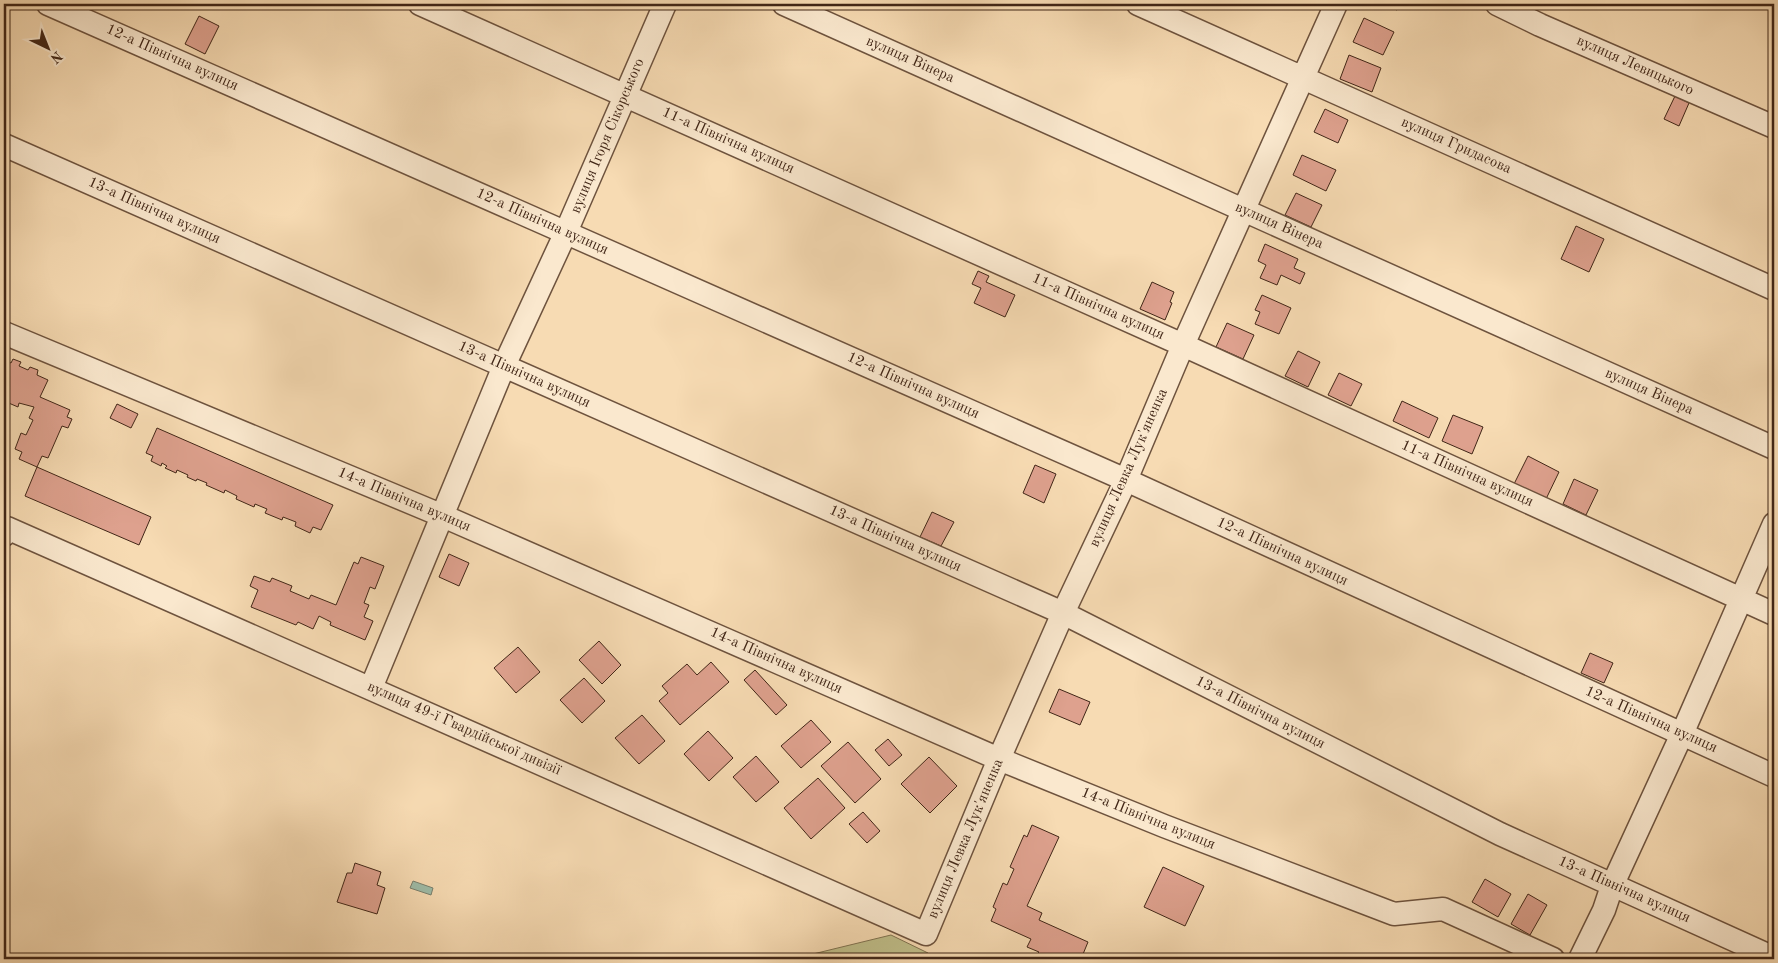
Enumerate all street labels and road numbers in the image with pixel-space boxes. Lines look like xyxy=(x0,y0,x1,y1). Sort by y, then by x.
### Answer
street label: 12-а Північна вулиця xyxy=(104,22,241,94)
street label: вулиця Левицького xyxy=(1574,33,1696,99)
street label: вулиця Вінера xyxy=(864,34,957,86)
street label: вулиця Ігоря Сікорського xyxy=(569,56,647,216)
street label: 11-а Північна вулиця xyxy=(660,105,797,177)
street label: вулиця Гридасова xyxy=(1399,115,1514,177)
street label: 13-а Північна вулиця xyxy=(86,175,223,247)
street label: 12-а Північна вулиця xyxy=(474,186,611,258)
street label: вулиця Вінера xyxy=(1233,200,1326,252)
street label: 11-а Північна вулиця xyxy=(1030,271,1167,343)
street label: 13-а Північна вулиця xyxy=(456,339,593,411)
street label: 12-а Північна вулиця xyxy=(845,350,982,422)
street label: вулиця Вінера xyxy=(1603,366,1696,418)
street label: вулиця Левка Лук'яненка xyxy=(1087,386,1171,550)
street label: 11-а Північна вулиця xyxy=(1399,438,1536,510)
street label: 14-а Північна вулиця xyxy=(335,465,473,535)
street label: 13-а Північна вулиця xyxy=(827,503,964,575)
street label: 12-а Північна вулиця xyxy=(1214,515,1350,589)
street label: 14-а Північна вулиця xyxy=(708,625,845,697)
street label: 13-а Північна вулиця xyxy=(1193,674,1327,752)
street label: вулиця 49-ї Гвардійської дивізії xyxy=(365,679,564,779)
street label: 12-а Північна вулиця xyxy=(1583,684,1720,756)
street label: вулиця Левка Лук'яненка xyxy=(926,756,1007,921)
street label: 14-а Північна вулиця xyxy=(1079,785,1217,853)
street label: 13-а Північна вулиця xyxy=(1556,854,1693,926)

